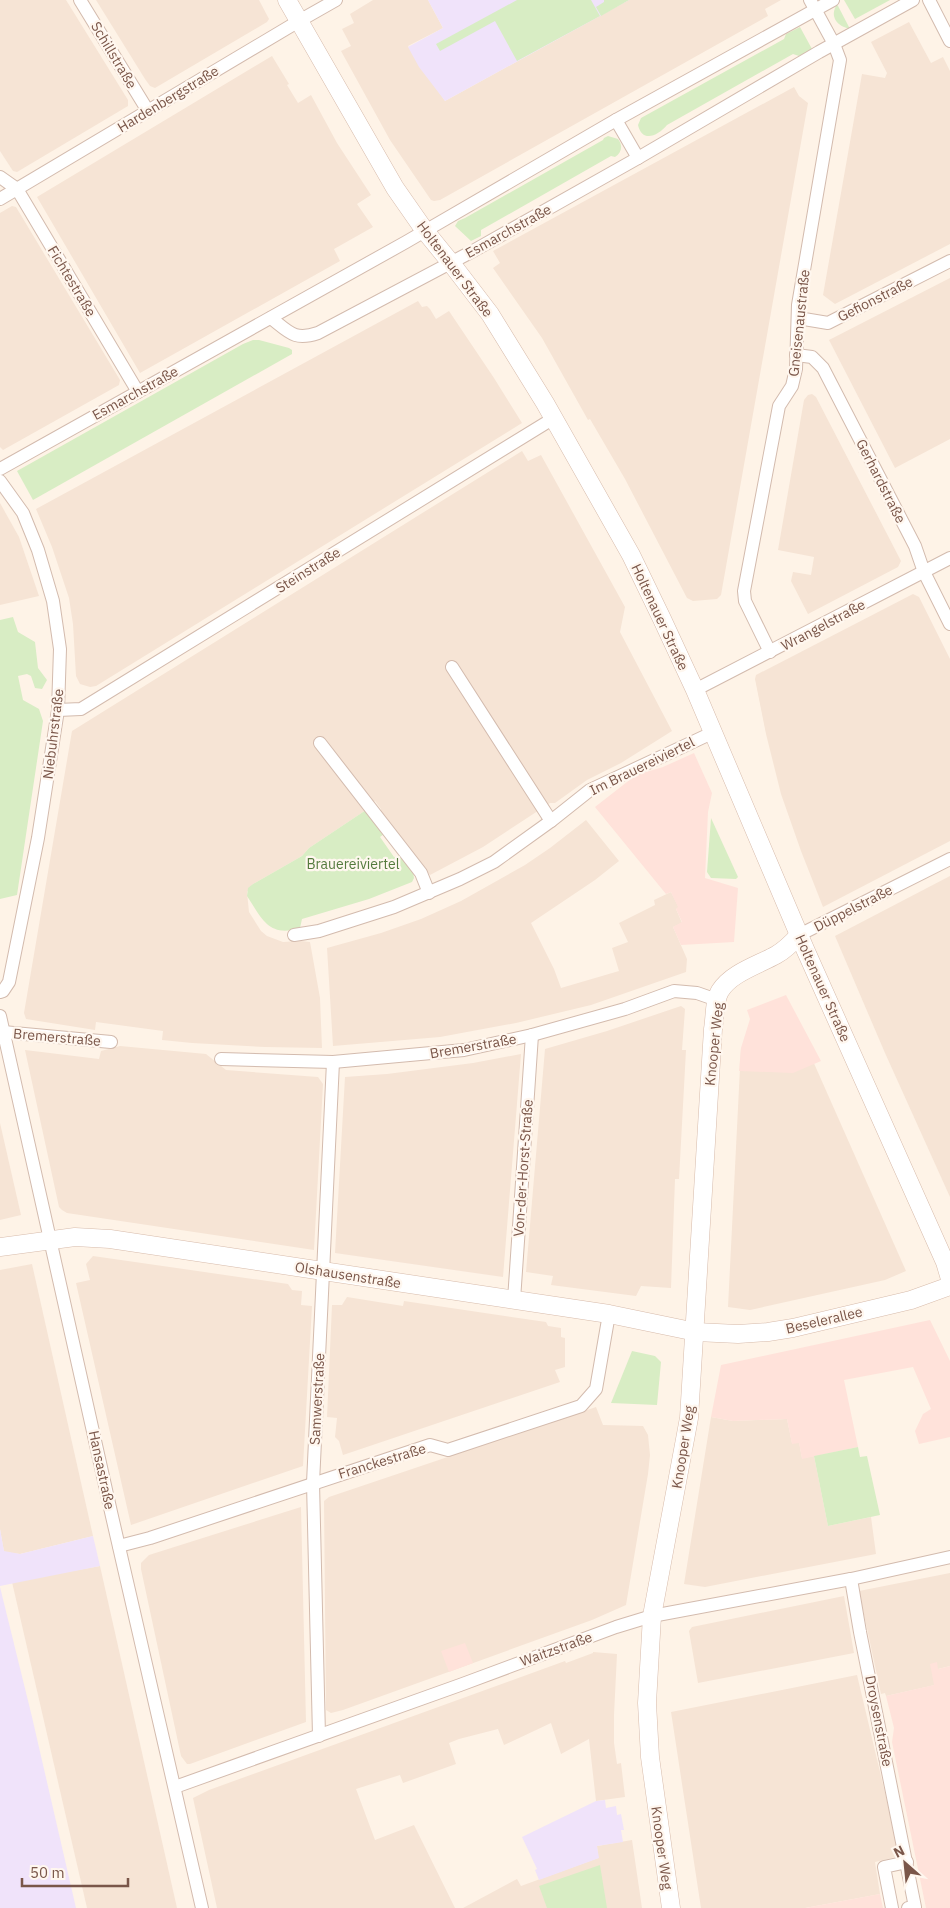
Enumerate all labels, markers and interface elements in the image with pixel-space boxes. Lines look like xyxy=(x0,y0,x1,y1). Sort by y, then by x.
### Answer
street label: Schillstraße xyxy=(87,18,141,92)
street label: Hardenbergstraße xyxy=(114,62,222,136)
street label: Esmarchstraße xyxy=(462,200,554,262)
street label: Holtenauer Straße xyxy=(413,217,497,321)
street label: Fichtestraße xyxy=(44,242,100,320)
street label: Gneisenaustraße xyxy=(784,268,814,377)
street label: Gefionstraße xyxy=(834,272,916,326)
street label: Esmarchstraße xyxy=(89,362,181,424)
street label: Gerhardstraße xyxy=(852,436,910,526)
street label: Steinstraße xyxy=(272,543,344,597)
street label: Holtenauer Straße xyxy=(627,561,693,674)
street label: Wrangelstraße xyxy=(778,595,868,655)
street label: Niebuhrstraße xyxy=(39,687,68,780)
street label: Im Brauereiviertel xyxy=(587,733,697,799)
park label: Brauereiviertel xyxy=(306,855,400,873)
street label: Düppelstraße xyxy=(811,880,896,936)
street label: Holtenauer Straße xyxy=(791,931,855,1045)
street label: Knooper Weg xyxy=(701,1001,727,1087)
street label: Bremerstraße xyxy=(12,1024,102,1050)
street label: Bremerstraße xyxy=(428,1029,518,1062)
street label: Von-der-Horst-Straße xyxy=(509,1098,537,1237)
street label: Olshausenstraße xyxy=(294,1258,403,1292)
street label: Beselerallee xyxy=(784,1302,864,1338)
street label: Samwerstraße xyxy=(306,1352,328,1445)
street label: Knooper Weg xyxy=(668,1404,699,1490)
street label: Hansastraße xyxy=(85,1429,119,1512)
street label: Franckestraße xyxy=(336,1439,428,1483)
street label: Waitzstraße xyxy=(517,1628,595,1670)
street label: Droysenstraße xyxy=(861,1674,897,1768)
street label: Knooper Weg xyxy=(647,1805,677,1891)
north arrow xyxy=(880,1838,930,1888)
text: N xyxy=(890,1841,908,1862)
scale bar xyxy=(22,1856,129,1888)
text: 50 m xyxy=(30,1863,65,1882)

